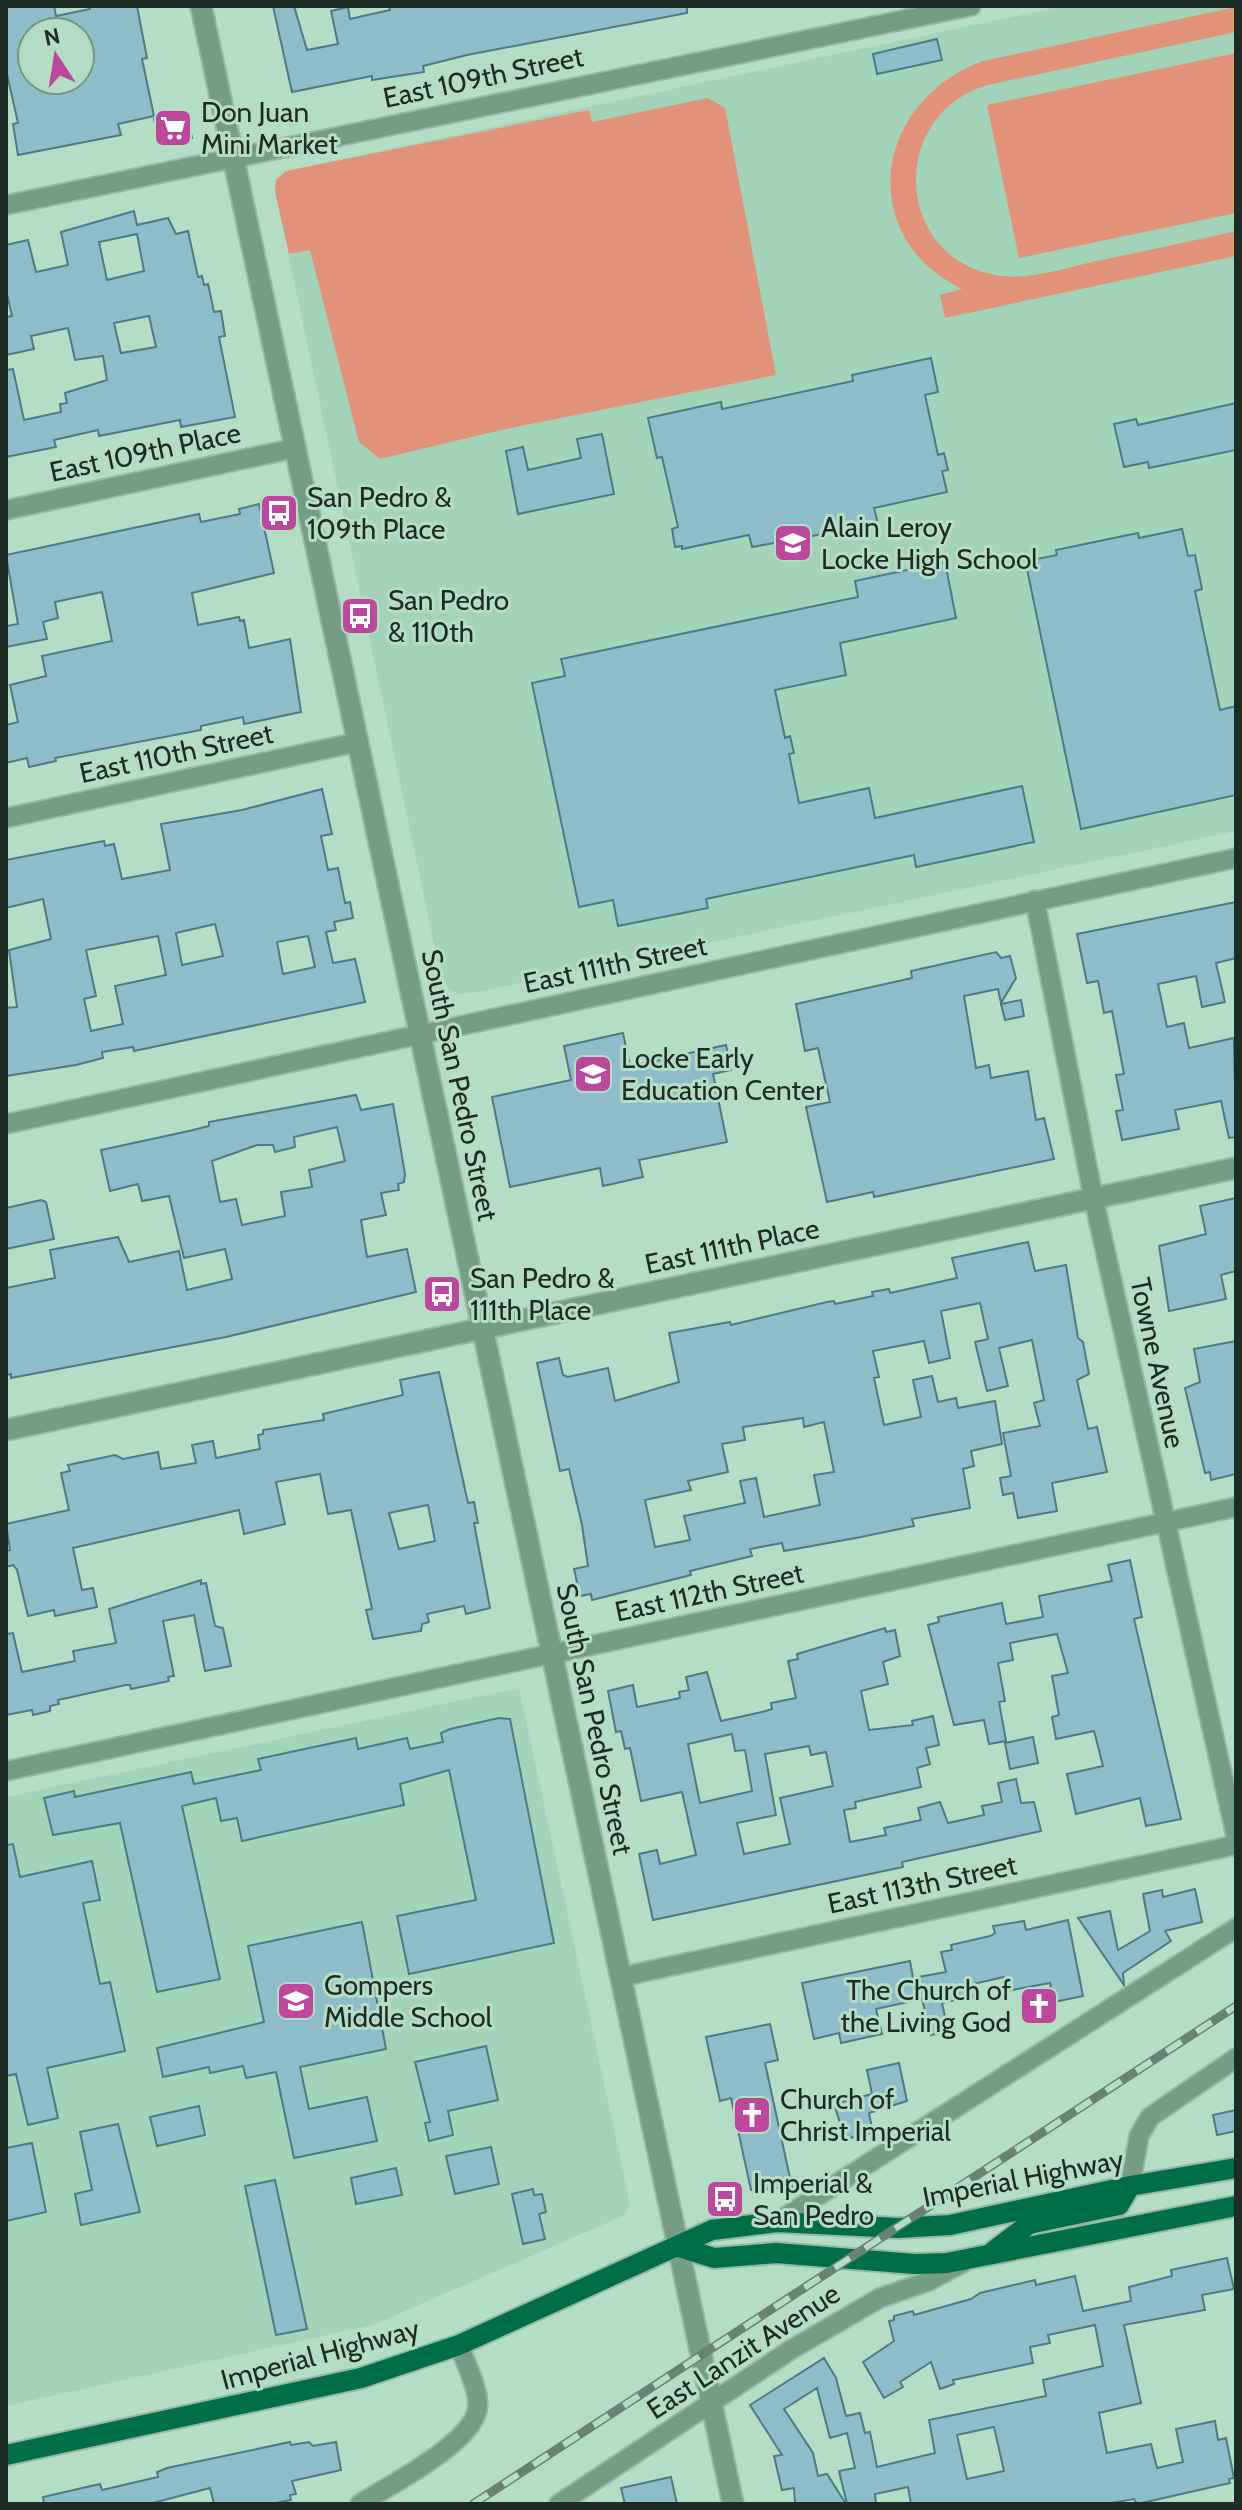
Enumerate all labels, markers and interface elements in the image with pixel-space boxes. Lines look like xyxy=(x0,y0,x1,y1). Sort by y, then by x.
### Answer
north arrow xyxy=(16,16,96,96)
text: N xyxy=(42,22,62,52)
street label: East 109th Street xyxy=(380,39,586,115)
place label: Don Juan Mini Market xyxy=(201,95,338,161)
supermarket icon: Don Juan Mini Market xyxy=(152,107,194,149)
street label: East 109th Place xyxy=(46,415,244,489)
place label: San Pedro & 109th Place xyxy=(307,480,452,546)
bus stop icon: San Pedro & 109th Place xyxy=(258,492,300,534)
place label: Alain Leroy Locke High School xyxy=(821,510,1038,576)
school or university icon: Alain Leroy Locke High School xyxy=(772,522,814,564)
place label: San Pedro & 110th xyxy=(388,583,509,649)
bus stop icon: San Pedro & 110th xyxy=(339,595,381,637)
street label: East 110th Street xyxy=(76,716,276,790)
street label: East 111th Street xyxy=(520,928,710,1000)
street label: South San Pedro Street xyxy=(415,946,505,1224)
place label: Locke Early Education Center xyxy=(621,1041,824,1107)
school or university icon: Locke Early Education Center xyxy=(572,1053,614,1095)
street label: East 111th Place xyxy=(642,1211,822,1281)
place label: San Pedro & 111th Place xyxy=(470,1261,615,1327)
bus stop icon: San Pedro & 111th Place xyxy=(421,1273,463,1315)
street label: Towne Avenue xyxy=(1123,1275,1193,1451)
street label: East 112th Street xyxy=(612,1555,806,1629)
street label: South San Pedro Street xyxy=(550,1580,640,1858)
street label: East 113th Street xyxy=(824,1847,1020,1921)
place label: Gompers Middle School xyxy=(324,1968,493,2034)
place label: The Church of the Living God xyxy=(841,1973,1011,2039)
school or university icon: Gompers Middle School xyxy=(275,1980,317,2022)
church icon: The Church of the Living God xyxy=(1018,1985,1060,2027)
place label: Church of Christ Imperial xyxy=(780,2082,951,2148)
church icon: Church of Christ Imperial xyxy=(731,2094,773,2136)
street label: Imperial Highway xyxy=(920,2142,1126,2214)
place label: Imperial & San Pedro xyxy=(753,2166,874,2232)
bus stop icon: Imperial & San Pedro xyxy=(704,2178,746,2220)
street label: East Lanzit Avenue xyxy=(640,2276,846,2426)
street label: Imperial Highway xyxy=(217,2311,423,2397)

